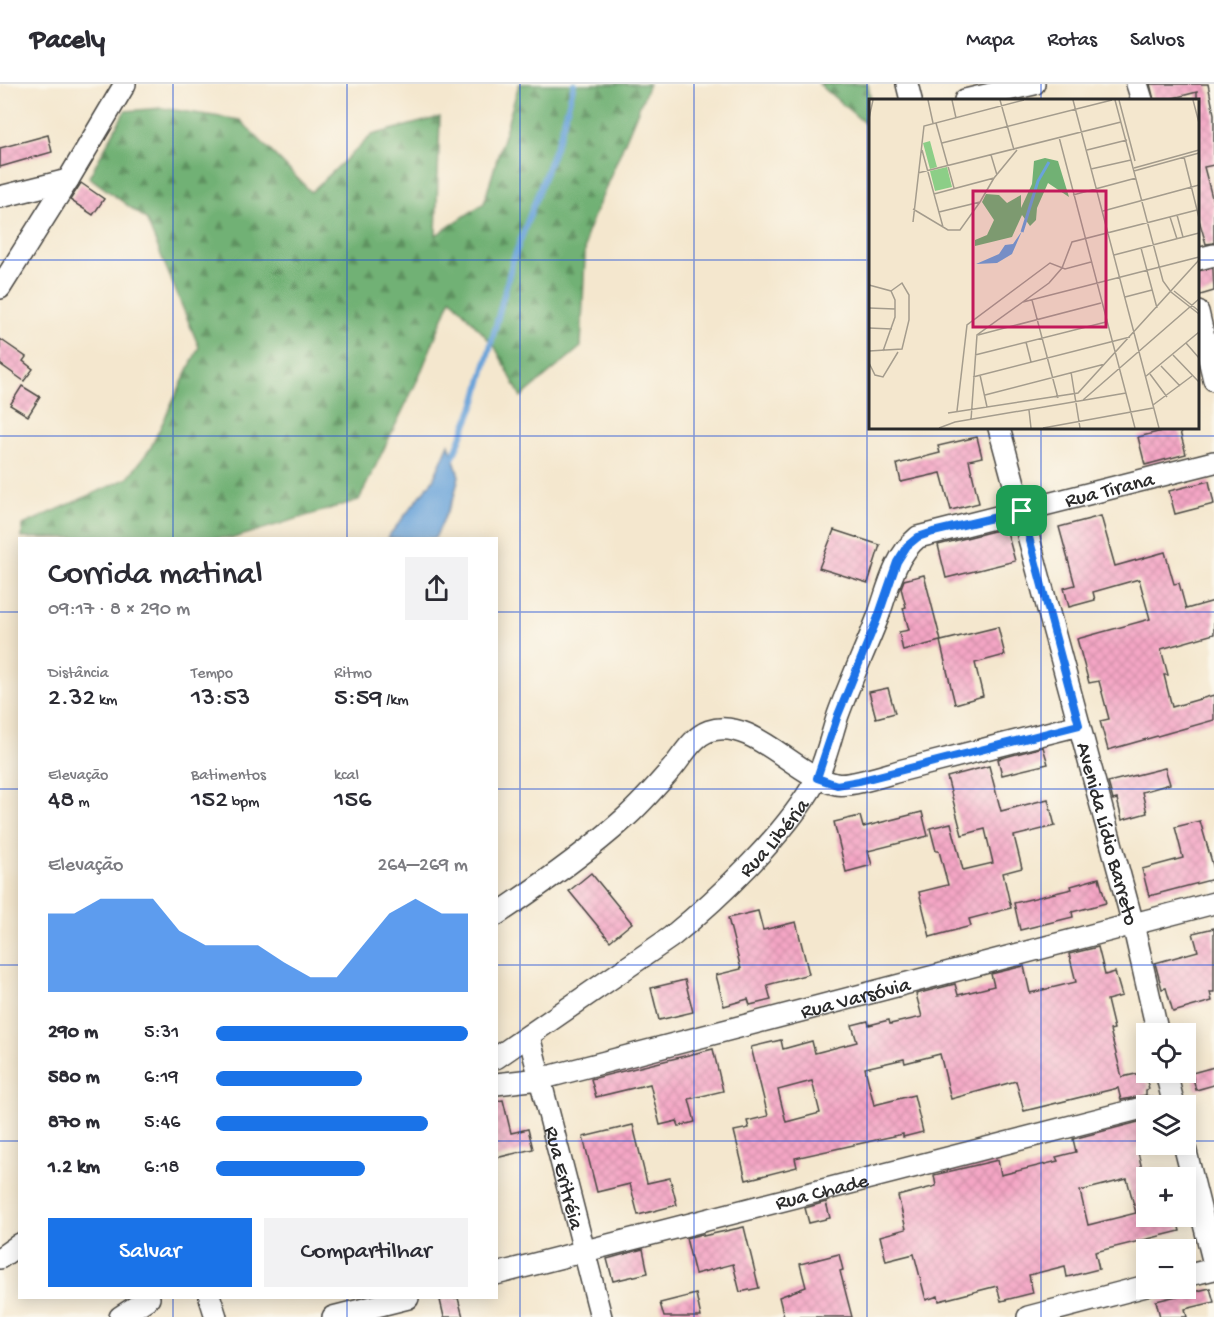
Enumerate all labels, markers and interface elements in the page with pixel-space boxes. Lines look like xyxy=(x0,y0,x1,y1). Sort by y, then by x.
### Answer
text: Pacely xyxy=(30,25,105,58)
text: Mapa xyxy=(966,29,1014,54)
text: Rotas xyxy=(1047,29,1097,54)
text: Salvos xyxy=(1130,29,1184,54)
inset map xyxy=(869,99,1199,429)
street label: Rua Tirana xyxy=(1063,468,1159,515)
pin xyxy=(996,485,1047,536)
icon: arrive xyxy=(1005,494,1038,527)
text: Corrida matinal xyxy=(48,557,263,595)
button: share xyxy=(405,557,468,620)
text: 09:17 · 8 × 290 m xyxy=(48,599,190,622)
text: Distância xyxy=(48,665,109,684)
text: Tempo xyxy=(191,665,233,684)
text: Ritmo xyxy=(334,665,372,684)
text: 2.32 xyxy=(48,684,95,715)
text: 13:53 xyxy=(191,684,250,715)
text: 5:59 xyxy=(334,684,383,715)
text: km xyxy=(95,692,117,711)
text: /km xyxy=(383,692,409,711)
street label: Avenida Lídio Barreto xyxy=(1068,740,1142,929)
text: Elevação xyxy=(48,767,108,786)
text: Batimentos xyxy=(191,767,266,786)
text: kcal xyxy=(334,767,359,786)
text: 48 xyxy=(48,786,75,817)
text: 152 xyxy=(191,786,228,817)
text: 156 xyxy=(334,786,371,817)
text: m xyxy=(75,794,90,813)
text: bpm xyxy=(228,794,259,813)
street label: Rua Libéria xyxy=(735,794,817,884)
text: Elevação xyxy=(48,855,123,878)
text: 264–269 m xyxy=(377,855,468,878)
street label: Rua Varsóvia xyxy=(798,973,915,1026)
text: 290 m xyxy=(48,1022,98,1045)
text: 5:31 xyxy=(144,1022,179,1045)
map controls xyxy=(1136,1023,1196,1299)
button: locate xyxy=(1136,1023,1196,1083)
text: 580 m xyxy=(48,1067,100,1090)
text: 6:19 xyxy=(144,1067,179,1090)
button: layers xyxy=(1136,1095,1196,1155)
text: 870 m xyxy=(48,1112,100,1135)
text: 5:46 xyxy=(144,1112,180,1135)
street label: Rua Eritréia xyxy=(537,1124,587,1234)
text: 1.2 km xyxy=(48,1157,100,1180)
text: 6:18 xyxy=(144,1157,179,1180)
button: + xyxy=(1136,1167,1196,1227)
street label: Rua Chade xyxy=(773,1170,873,1218)
button: Salvar xyxy=(48,1218,252,1287)
button: Compartilhar xyxy=(264,1218,468,1287)
button: − xyxy=(1136,1239,1196,1299)

